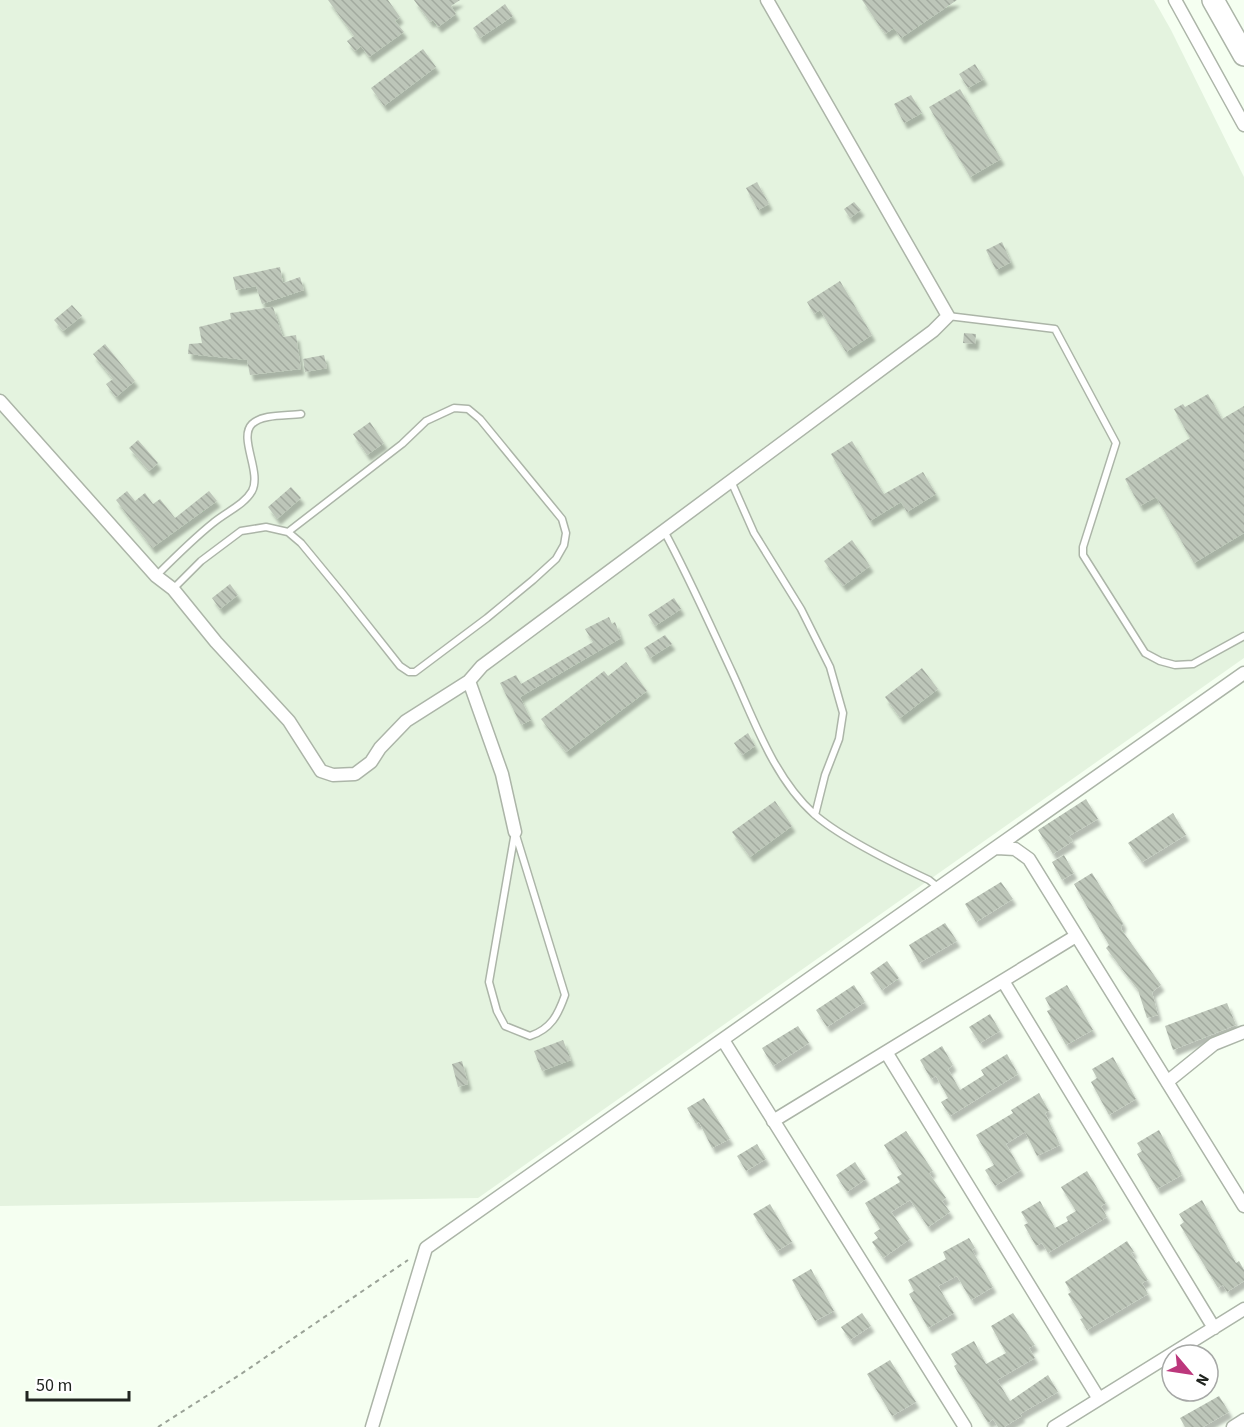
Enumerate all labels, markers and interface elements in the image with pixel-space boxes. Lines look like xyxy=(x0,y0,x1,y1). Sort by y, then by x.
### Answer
north arrow xyxy=(1160,1343,1220,1403)
scale bar xyxy=(27,1364,129,1402)
text: N xyxy=(1190,1370,1214,1390)
text: 50 m xyxy=(36,1373,72,1398)

